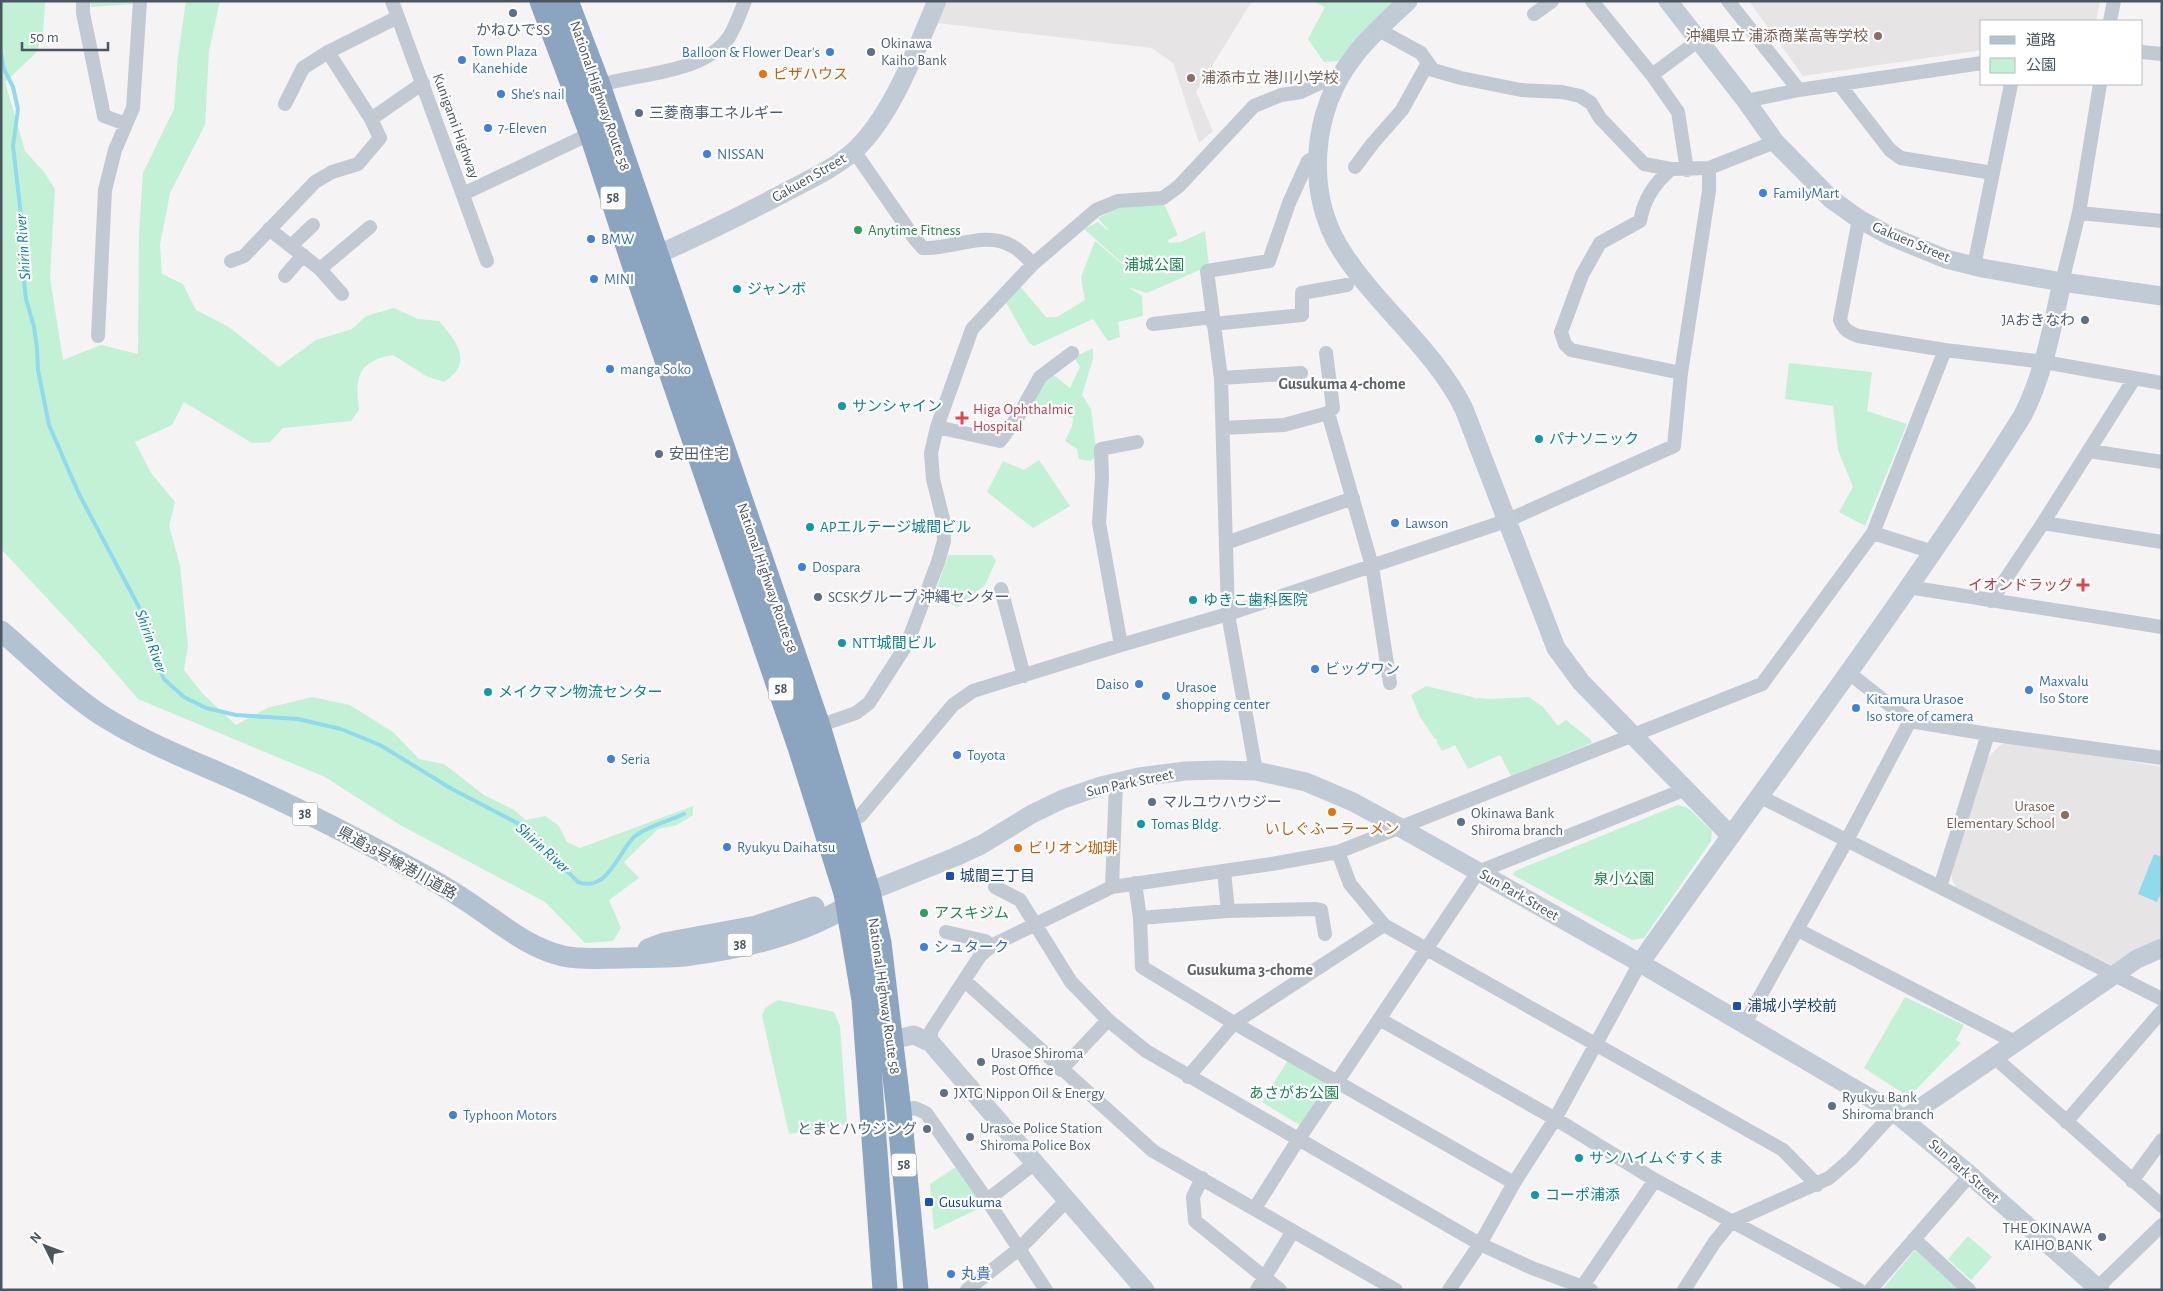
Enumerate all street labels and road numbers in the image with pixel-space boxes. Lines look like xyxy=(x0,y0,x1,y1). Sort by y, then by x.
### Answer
street label: National Highway Route 58 xyxy=(567,19,633,173)
street label: Kunigami Highway xyxy=(430,71,482,181)
street label: Gakuen Street xyxy=(769,151,849,205)
road number: 58 xyxy=(600,187,626,210)
street label: Gakuen Street xyxy=(1870,219,1952,265)
street label: National Highway Route 58 xyxy=(734,501,800,655)
road number: 58 xyxy=(768,678,794,701)
street label: Sun Park Street xyxy=(1085,766,1175,800)
road number: 38 xyxy=(292,802,318,826)
street label: 県道38号線港川道路 xyxy=(335,823,459,902)
street label: Sun Park Street xyxy=(1477,866,1561,924)
street label: National Highway Route 58 xyxy=(866,917,902,1075)
road number: 38 xyxy=(728,934,752,956)
street label: Sun Park Street xyxy=(1926,1136,2002,1206)
road number: 58 xyxy=(892,1154,916,1176)

